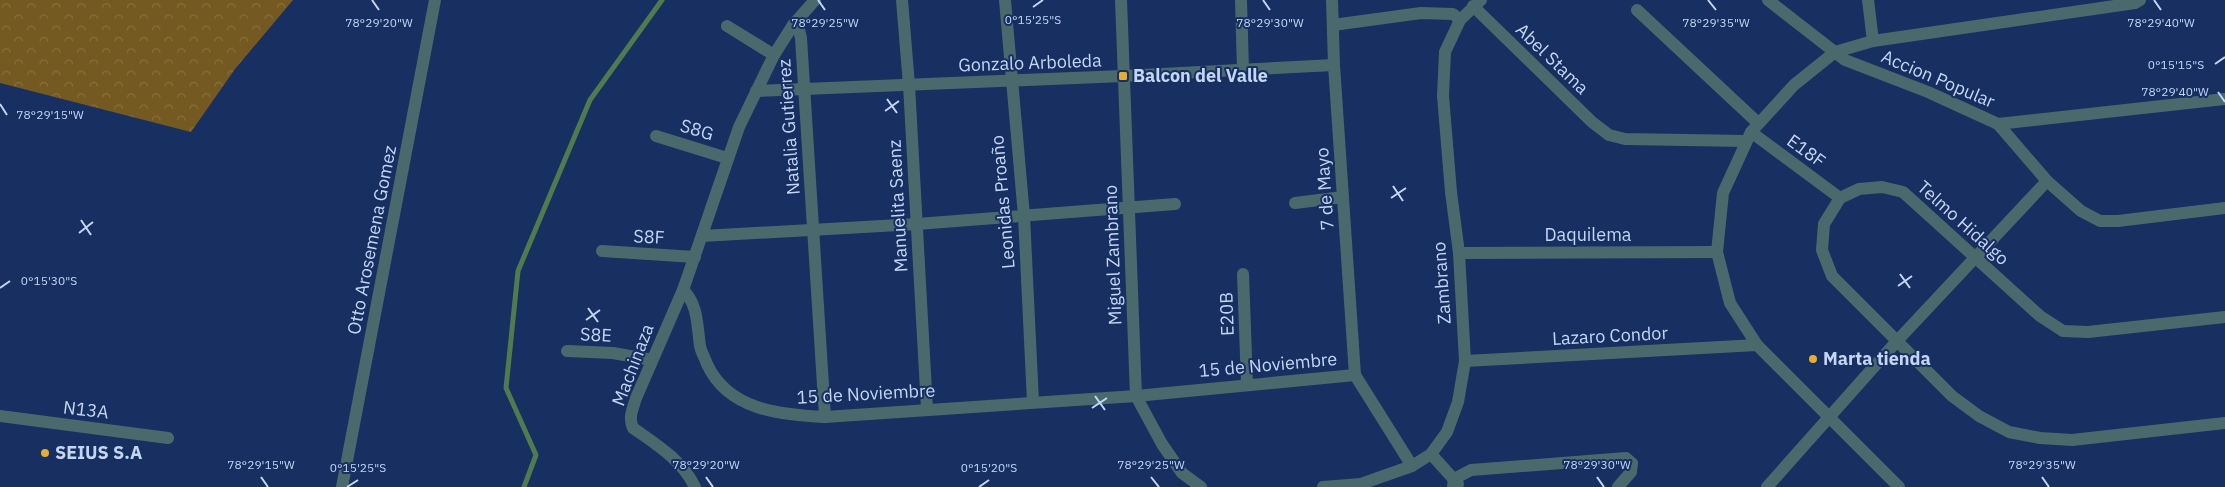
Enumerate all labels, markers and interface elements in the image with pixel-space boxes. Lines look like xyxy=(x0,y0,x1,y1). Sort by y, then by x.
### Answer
text: 0°15'25"S xyxy=(1005,12,1061,27)
text: 78°29'20"W xyxy=(345,15,413,30)
text: 78°29'25"W xyxy=(791,15,859,30)
text: 78°29'30"W xyxy=(1236,15,1304,30)
text: 78°29'35"W xyxy=(1682,15,1750,30)
text: 78°29'40"W xyxy=(2127,15,2195,30)
street label: Abel Stama xyxy=(1511,18,1594,99)
street label: Accion Popular xyxy=(1878,44,1999,113)
street label: Gonzalo Arboleda xyxy=(958,48,1102,76)
text: 0°15'15"S xyxy=(2148,57,2204,72)
street label: Natalia Gutierrez xyxy=(772,58,805,196)
place label: Balcon del Valle xyxy=(1133,64,1268,87)
marker: Balcon del Valle xyxy=(1117,70,1129,82)
text: 78°29'40"W xyxy=(2141,84,2209,99)
text: 78°29'15"W xyxy=(16,107,84,122)
street label: S8G xyxy=(678,114,717,145)
street label: E18F xyxy=(1782,129,1830,172)
street label: Leonidas Proaño xyxy=(985,134,1020,270)
street label: Manuelita Saenz xyxy=(883,139,912,273)
street label: Otto Arosemena Gomez xyxy=(342,143,401,337)
street label: 7 de Mayo xyxy=(1310,147,1339,231)
street label: Telmo Hidalgo xyxy=(1913,175,2014,270)
street label: Miguel Zambrano xyxy=(1099,184,1126,326)
street label: Daquilema xyxy=(1545,223,1632,246)
street label: S8F xyxy=(633,224,665,249)
street label: Zambrano xyxy=(1427,241,1456,325)
text: 0°15'30"S xyxy=(21,273,77,288)
street label: E20B xyxy=(1214,292,1239,336)
street label: Machinaza xyxy=(606,320,659,409)
street label: Lazaro Condor xyxy=(1551,321,1669,350)
street label: S8E xyxy=(580,322,612,347)
street label: 15 de Noviembre xyxy=(1198,347,1338,382)
place label: Marta tienda xyxy=(1823,347,1931,370)
marker: Marta tienda xyxy=(1807,353,1819,365)
street label: 15 de Noviembre xyxy=(796,378,936,409)
street label: N13A xyxy=(62,395,111,424)
place label: SEIUS S.A xyxy=(55,441,142,464)
marker: SEIUS S.A xyxy=(39,447,51,459)
text: 78°29'15"W xyxy=(227,457,295,472)
text: 78°29'20"W xyxy=(672,457,740,472)
text: 78°29'25"W xyxy=(1117,457,1185,472)
text: 78°29'30"W xyxy=(1563,457,1631,472)
text: 78°29'35"W xyxy=(2008,457,2076,472)
text: 0°15'25"S xyxy=(330,460,386,475)
text: 0°15'20"S xyxy=(961,460,1017,475)

